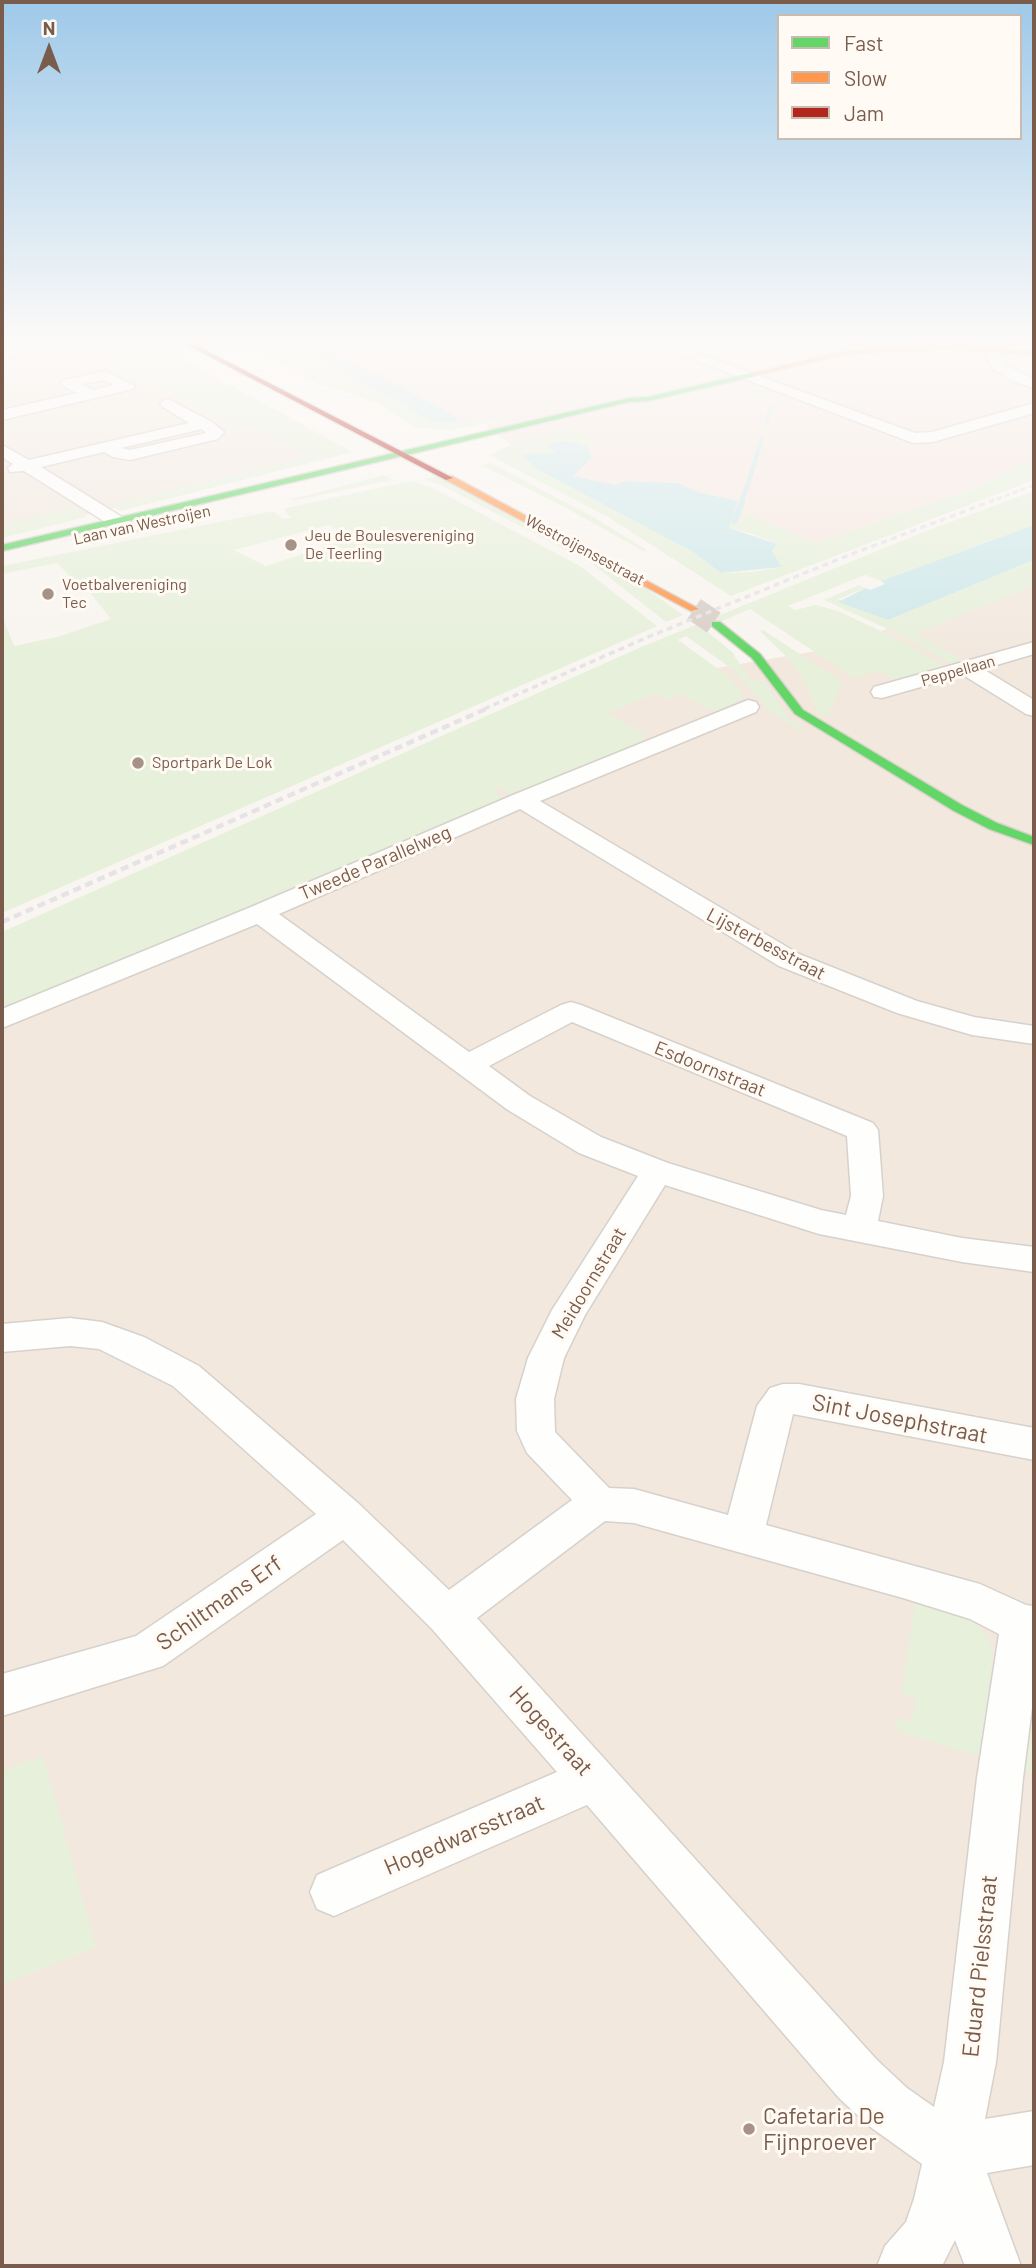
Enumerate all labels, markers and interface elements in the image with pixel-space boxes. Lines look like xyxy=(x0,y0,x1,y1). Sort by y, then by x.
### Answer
north arrow xyxy=(14,14,84,84)
legend xyxy=(777,14,1022,140)
text: N xyxy=(43,16,55,39)
text: Fast xyxy=(844,30,884,55)
text: Slow xyxy=(844,65,887,90)
text: Jam xyxy=(844,100,884,125)
street label: Laan van Westroijen xyxy=(72,501,212,549)
street label: Westroijensestraat xyxy=(522,510,648,590)
place label: Jeu de Boulesvereniging De Teerling xyxy=(305,526,474,564)
marker: Jeu de Boulesvereniging De Teerling xyxy=(283,537,299,553)
place label: Voetbalvereniging Tec xyxy=(62,575,187,613)
marker: Voetbalvereniging Tec xyxy=(40,586,56,602)
street label: Peppellaan xyxy=(919,651,997,691)
place label: Sportpark De Lok xyxy=(152,753,272,773)
marker: Sportpark De Lok xyxy=(130,755,146,771)
street label: Tweede Parallelweg xyxy=(296,821,454,905)
street label: Lijsterbesstraat xyxy=(703,903,829,985)
street label: Esdoornstraat xyxy=(651,1036,769,1102)
street label: Meidoornstraat xyxy=(547,1223,631,1343)
street label: Sint Josephstraat xyxy=(810,1388,990,1450)
street label: Schiltmans Erf xyxy=(151,1550,287,1656)
street label: Hogestraat xyxy=(503,1680,599,1782)
street label: Hogedwarsstraat xyxy=(380,1789,548,1881)
street label: Eduard Pielsstraat xyxy=(957,1873,1003,2059)
place label: Cafetaria De Fijnproever xyxy=(763,2102,885,2156)
marker: Cafetaria De Fijnproever xyxy=(741,2121,757,2137)

